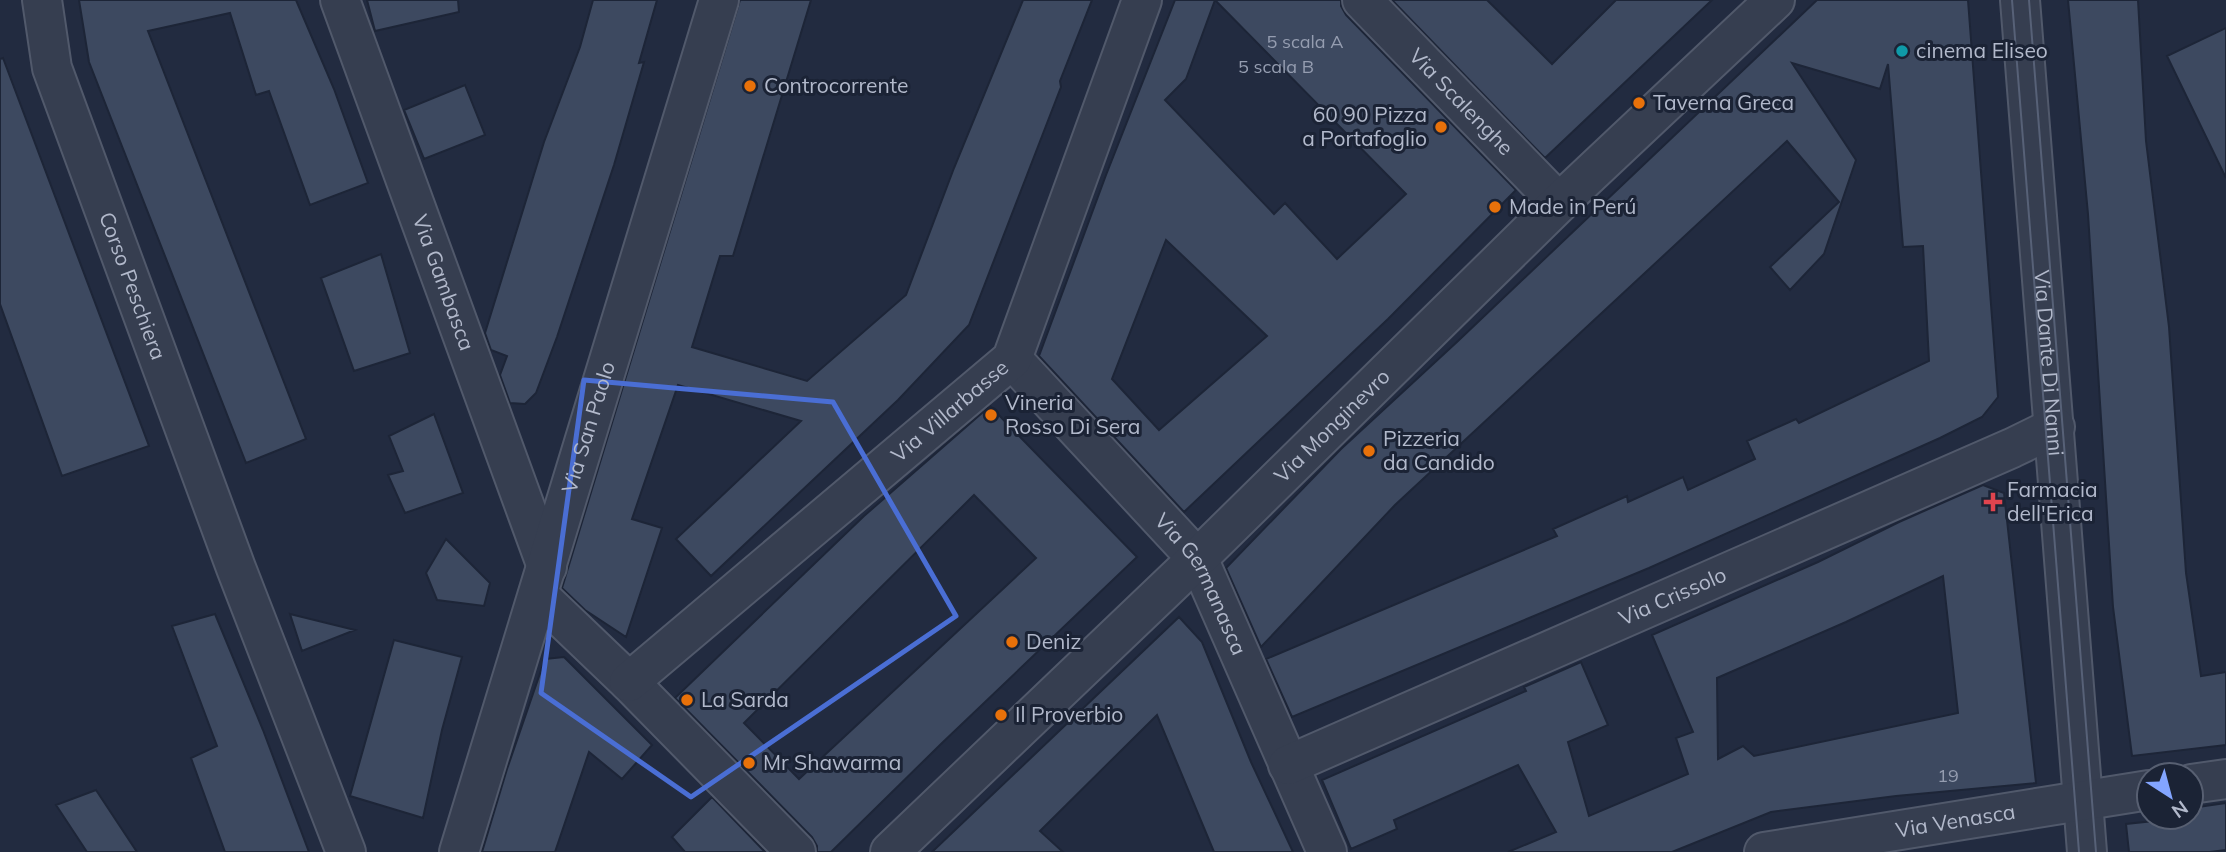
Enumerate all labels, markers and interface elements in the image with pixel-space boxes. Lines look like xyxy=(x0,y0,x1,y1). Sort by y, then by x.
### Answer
house number: 5 scala A xyxy=(1266,30,1344,53)
place label: cinema Eliseo xyxy=(1916,37,2048,63)
street label: Via Scalenghe xyxy=(1404,42,1519,160)
marker: cinema Eliseo xyxy=(1894,43,1910,59)
house number: 5 scala B xyxy=(1238,55,1314,78)
place label: Controcorrente xyxy=(764,72,908,98)
marker: Controcorrente xyxy=(742,78,758,94)
place label: Taverna Greca xyxy=(1653,89,1794,115)
marker: Taverna Greca xyxy=(1631,95,1647,111)
place label: 60 90 Pizza a Portafoglio xyxy=(1302,101,1427,151)
marker: 60 90 Pizza a Portafoglio xyxy=(1433,119,1449,135)
place label: Made in Perú xyxy=(1509,193,1636,219)
marker: Made in Perú xyxy=(1487,199,1503,215)
street label: Corso Peschiera xyxy=(94,208,172,363)
street label: Via Gambasca xyxy=(407,211,481,354)
street label: Via Dante Di Nanni xyxy=(2029,269,2070,457)
street label: Via Villarbasse xyxy=(886,354,1013,467)
street label: Via San Paolo xyxy=(555,358,620,496)
street label: Via Monginevro xyxy=(1268,363,1395,488)
place label: Vineria Rosso Di Sera xyxy=(1005,389,1140,439)
marker: Vineria Rosso Di Sera xyxy=(983,407,999,423)
place label: Pizzeria da Candido xyxy=(1383,425,1495,475)
marker: Pizzeria da Candido xyxy=(1361,443,1377,459)
place label: Farmacia dell'Erica xyxy=(2007,476,2098,526)
marker: Farmacia dell'Erica xyxy=(1985,494,2001,510)
street label: Via Germanasca xyxy=(1150,507,1253,659)
street label: Via Crissolo xyxy=(1615,561,1730,631)
place label: Deniz xyxy=(1026,628,1081,654)
marker: Deniz xyxy=(1004,634,1020,650)
place label: La Sarda xyxy=(701,686,789,712)
marker: La Sarda xyxy=(679,692,695,708)
place label: Il Proverbio xyxy=(1015,701,1123,727)
marker: Il Proverbio xyxy=(993,707,1009,723)
place label: Mr Shawarma xyxy=(763,749,901,775)
marker: Mr Shawarma xyxy=(741,755,757,771)
north arrow xyxy=(2135,761,2205,831)
house number: 19 xyxy=(1937,764,1959,787)
text: N xyxy=(2167,796,2193,824)
street label: Via Venasca xyxy=(1894,798,2017,843)

